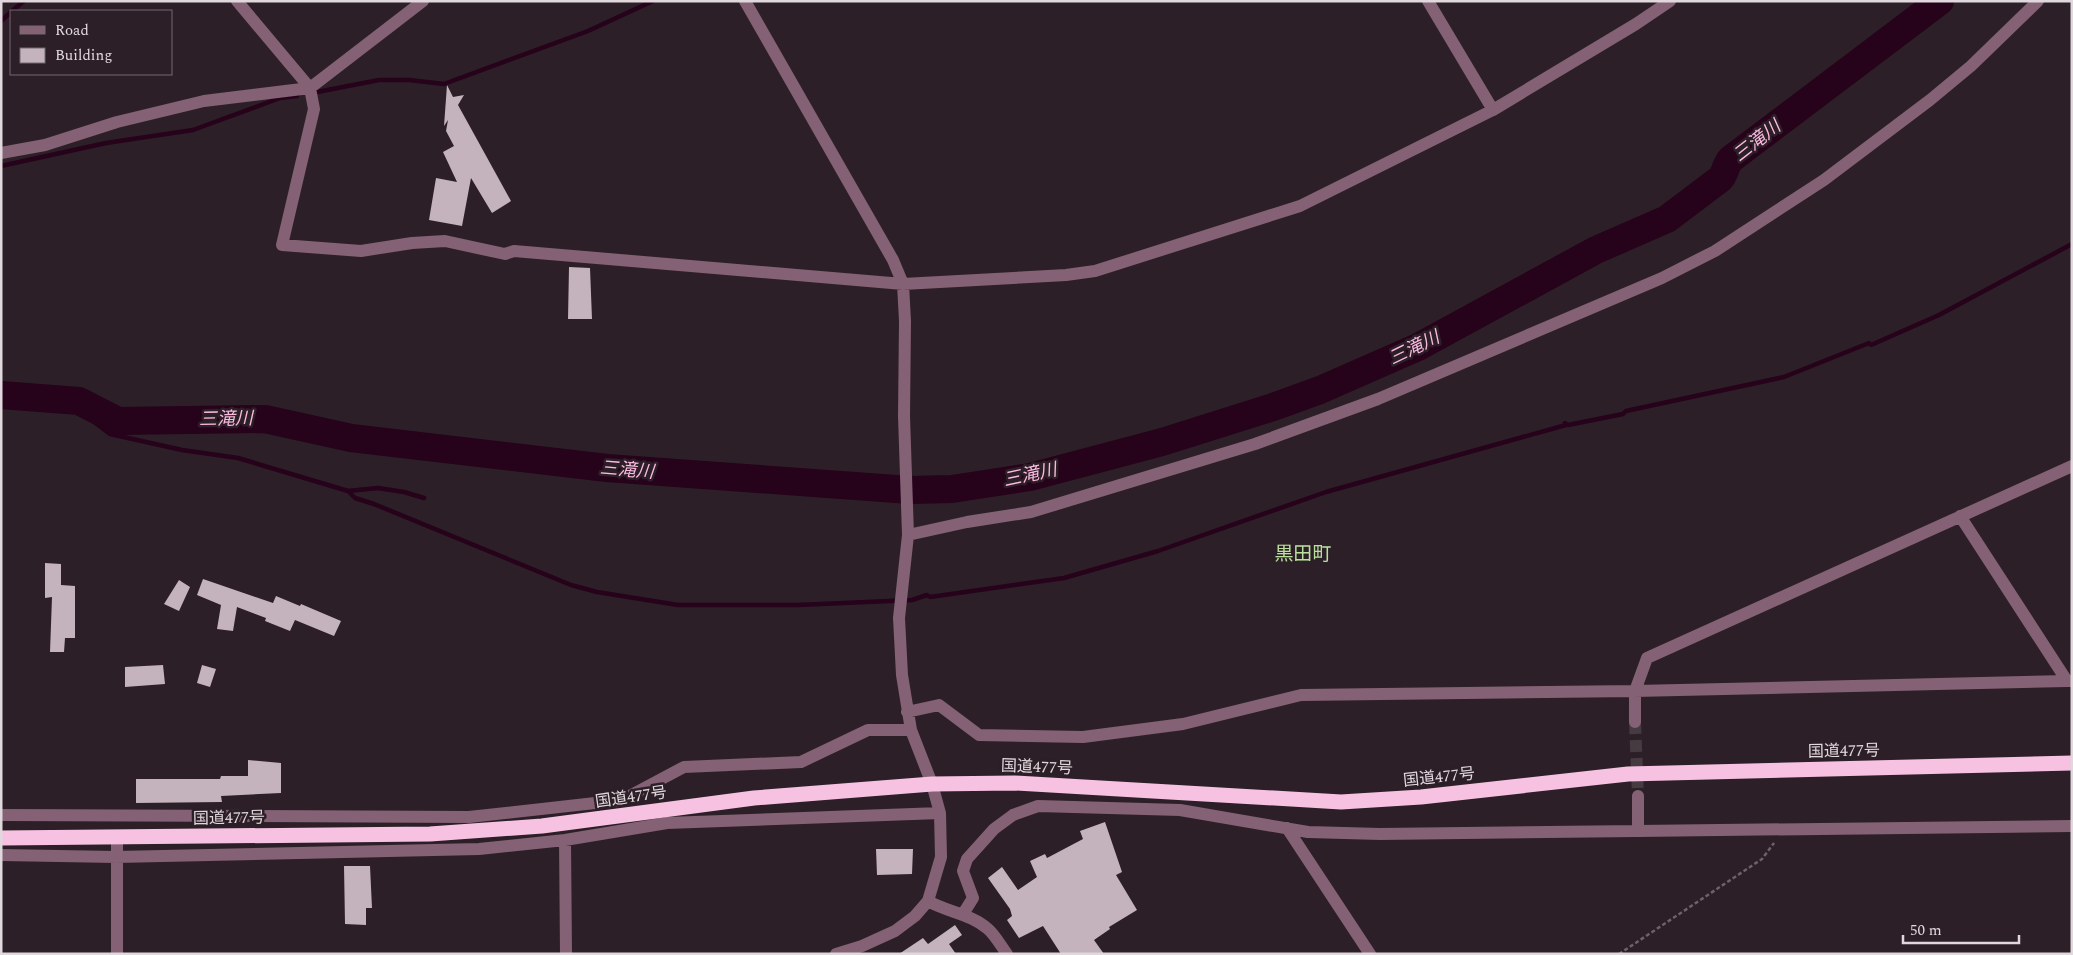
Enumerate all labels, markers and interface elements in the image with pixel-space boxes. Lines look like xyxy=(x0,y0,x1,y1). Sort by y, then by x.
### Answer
legend xyxy=(10,10,172,75)
text: Road xyxy=(55,19,89,42)
text: Building xyxy=(55,44,112,67)
water label: 三滝川 xyxy=(1727,113,1788,168)
water label: 三滝川 xyxy=(1384,323,1446,372)
water label: 三滝川 xyxy=(199,405,255,433)
water label: 三滝川 xyxy=(599,454,657,486)
water label: 三滝川 xyxy=(1001,456,1061,494)
district label: 黒田町 xyxy=(1274,540,1332,569)
street label: 国道477号 xyxy=(1808,738,1880,764)
street label: 国道477号 xyxy=(1001,754,1073,780)
street label: 国道477号 xyxy=(1402,761,1476,793)
street label: 国道477号 xyxy=(594,780,668,814)
street label: 国道477号 xyxy=(193,805,265,831)
scale bar xyxy=(1903,912,2019,944)
text: 50 m xyxy=(1910,919,1942,942)

